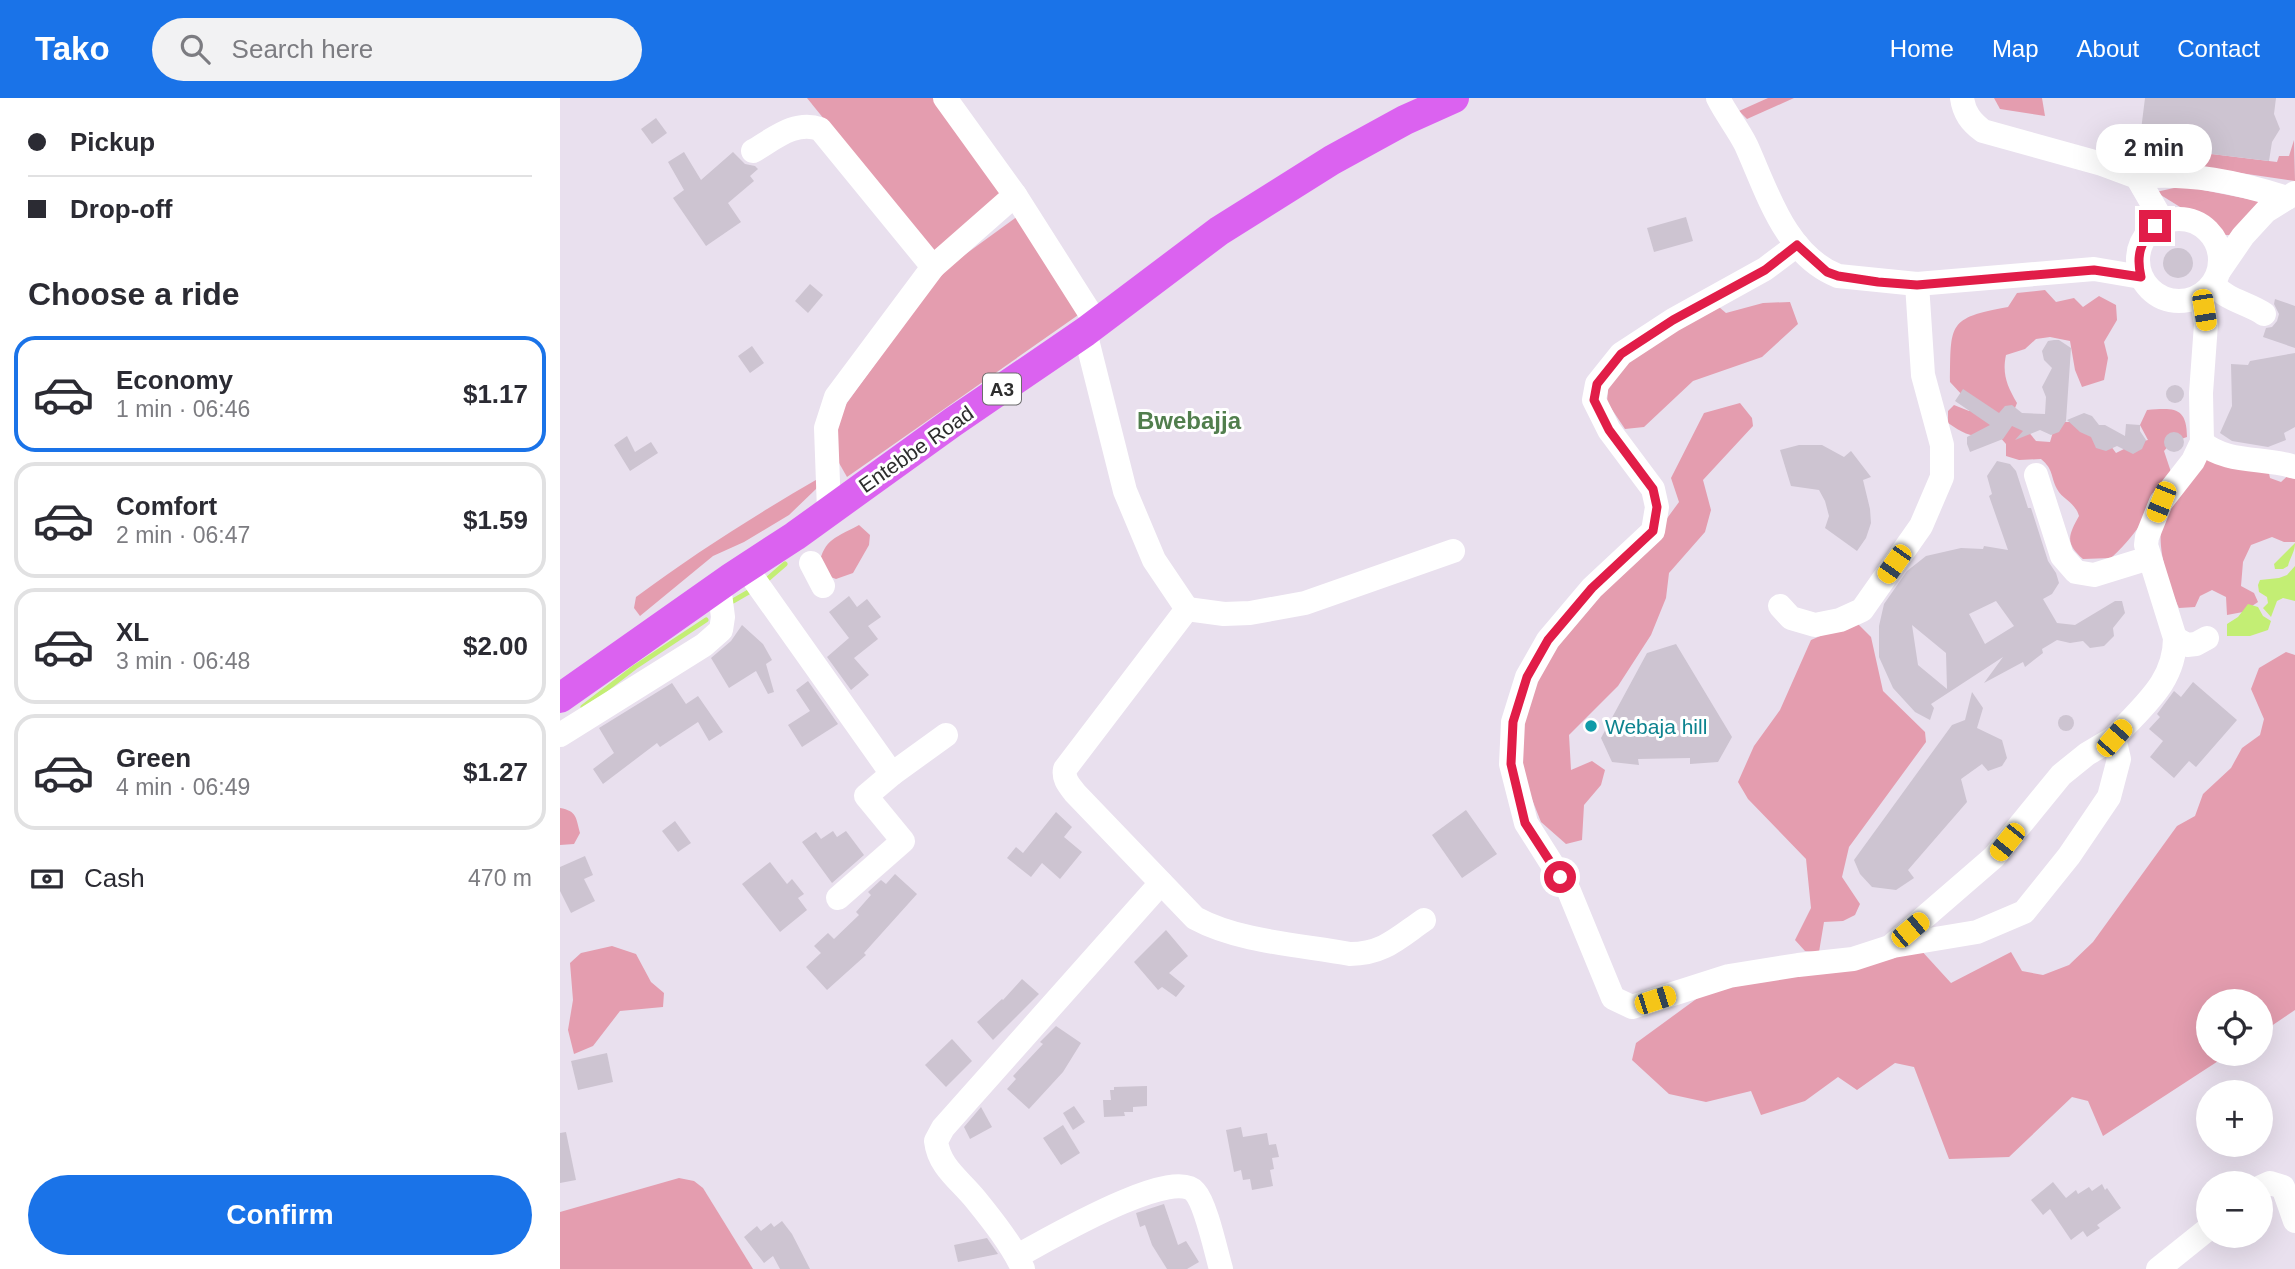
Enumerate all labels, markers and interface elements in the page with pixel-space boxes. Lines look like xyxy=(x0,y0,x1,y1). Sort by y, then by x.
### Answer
search box xyxy=(152,18,642,81)
text: Tako xyxy=(35,30,110,67)
icon: search xyxy=(176,30,214,68)
text: Search here xyxy=(232,34,373,64)
text: Home xyxy=(1890,35,1954,62)
text: Map xyxy=(1992,35,2039,62)
text: About xyxy=(2077,35,2139,62)
text: Contact xyxy=(2177,35,2260,62)
callout: 2 min xyxy=(2097,124,2213,174)
text: Pickup xyxy=(70,127,155,157)
text: 2 min xyxy=(2124,135,2184,161)
text: Drop-off xyxy=(70,194,173,224)
route end xyxy=(2139,210,2171,242)
text: Choose a ride xyxy=(28,276,240,312)
car xyxy=(2191,288,2218,332)
icon: car xyxy=(32,363,95,426)
text: Economy xyxy=(116,365,233,395)
road number: A3 xyxy=(983,374,1021,404)
text: $1.17 xyxy=(463,379,528,409)
text: 1 min · 06:46 xyxy=(116,396,250,422)
street label: Entebbe Road xyxy=(854,401,978,497)
district label: Bwebajja xyxy=(1137,407,1242,434)
car xyxy=(2144,479,2179,525)
icon: car xyxy=(32,489,95,552)
text: Comfort xyxy=(116,491,217,521)
text: $1.59 xyxy=(463,505,528,535)
text: 2 min · 06:47 xyxy=(116,522,250,548)
car xyxy=(1874,541,1915,587)
icon: car xyxy=(32,615,95,678)
text: XL xyxy=(116,617,149,647)
text: $2.00 xyxy=(463,631,528,661)
text: 3 min · 06:48 xyxy=(116,648,250,674)
place label: Webaja hill xyxy=(1605,715,1707,738)
car xyxy=(2093,715,2136,761)
marker: Webaja hill xyxy=(1583,718,1599,734)
icon: car xyxy=(32,741,95,804)
text: Green xyxy=(116,743,191,773)
text: $1.27 xyxy=(463,757,528,787)
text: 4 min · 06:49 xyxy=(116,774,250,800)
car xyxy=(1986,819,2029,865)
icon: cash xyxy=(28,860,66,898)
route start xyxy=(1544,861,1576,893)
text: Cash xyxy=(84,863,145,893)
text: 470 m xyxy=(468,865,532,891)
car xyxy=(1888,908,1933,952)
car xyxy=(1632,984,1679,1016)
map controls xyxy=(2196,989,2273,1248)
button: locate xyxy=(2196,989,2273,1066)
button: + xyxy=(2196,1080,2273,1157)
button: − xyxy=(2196,1171,2273,1248)
button: Confirm xyxy=(28,1175,532,1255)

